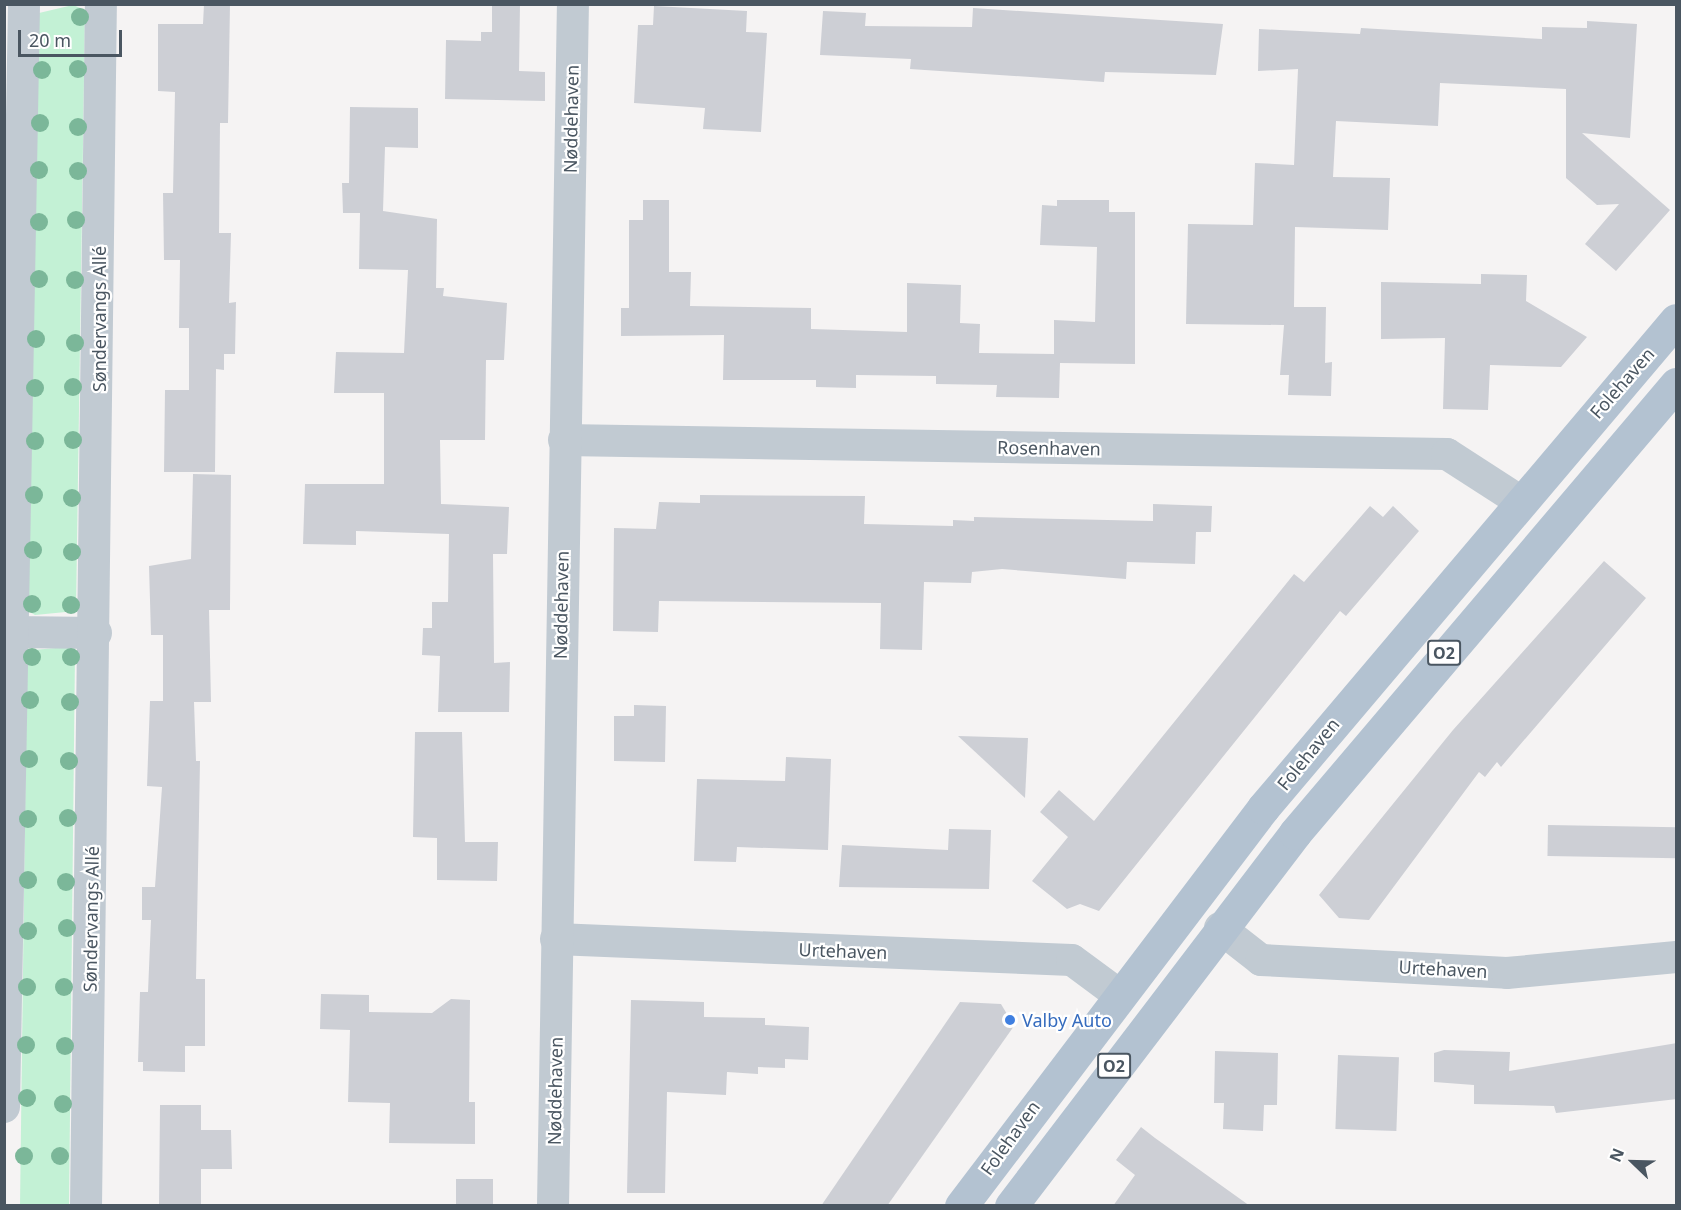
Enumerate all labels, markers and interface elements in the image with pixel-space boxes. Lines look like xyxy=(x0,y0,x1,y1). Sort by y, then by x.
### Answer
scale bar xyxy=(21,18,124,56)
text: 20 m xyxy=(29,28,71,52)
street label: Nøddehaven xyxy=(559,65,583,173)
street label: Søndervangs Allé xyxy=(88,246,110,392)
street label: Folehaven xyxy=(1585,343,1659,423)
street label: Rosenhaven xyxy=(997,436,1101,460)
street label: Nøddehaven xyxy=(549,551,573,659)
road number: O2 xyxy=(1426,640,1462,666)
street label: Folehaven xyxy=(1272,714,1344,794)
street label: Søndervangs Allé xyxy=(79,846,103,992)
street label: Urtehaven xyxy=(798,939,888,963)
street label: Urtehaven xyxy=(1398,956,1488,982)
place label: Valby Auto xyxy=(1022,1009,1112,1031)
marker: Valby Auto xyxy=(1003,1013,1017,1027)
street label: Nøddehaven xyxy=(543,1037,567,1145)
road number: O2 xyxy=(1096,1053,1132,1079)
street label: Folehaven xyxy=(976,1097,1044,1179)
north arrow xyxy=(1603,1132,1663,1192)
text: N xyxy=(1604,1145,1629,1165)

